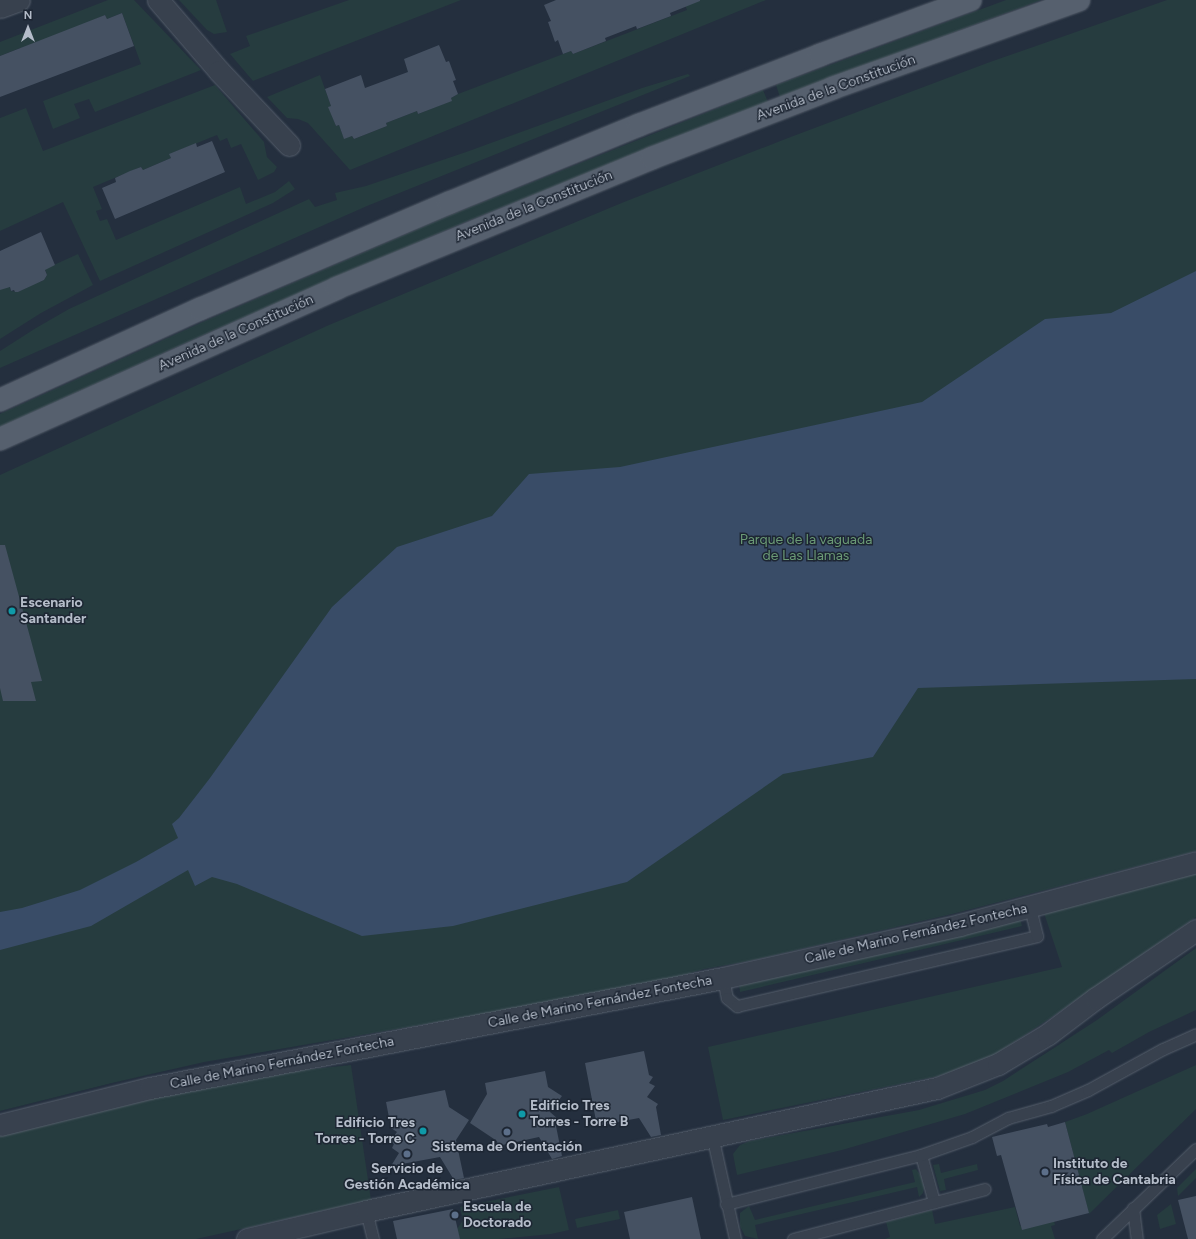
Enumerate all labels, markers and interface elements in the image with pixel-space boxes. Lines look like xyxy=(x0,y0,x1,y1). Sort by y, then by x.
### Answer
north arrow xyxy=(8,8,48,48)
text: N xyxy=(24,9,32,22)
street label: Avenida de la Constitución xyxy=(754,51,918,125)
street label: Avenida de la Constitución xyxy=(453,167,615,245)
street label: Avenida de la Constitución xyxy=(156,291,316,375)
park label: Parque de la vaguada de Las Llamas xyxy=(740,532,872,564)
place label: Escenario Santander xyxy=(20,595,86,628)
marker: Escenario Santander xyxy=(7,606,17,616)
street label: Calle de Marino Fernández Fontecha xyxy=(803,900,1029,968)
street label: Calle de Marino Fernández Fontecha xyxy=(487,972,713,1032)
street label: Calle de Marino Fernández Fontecha xyxy=(169,1033,395,1093)
place label: Edificio Tres Torres - Torre B xyxy=(530,1098,628,1130)
marker: Edificio Tres Torres - Torre B xyxy=(517,1109,527,1119)
place label: Edificio Tres Torres - Torre C xyxy=(315,1115,415,1148)
marker: Edificio Tres Torres - Torre C xyxy=(418,1126,428,1136)
marker: Sistema de Orientación xyxy=(502,1127,512,1137)
place label: Sistema de Orientación xyxy=(432,1139,582,1155)
marker: Servicio de Gestión Académica xyxy=(402,1149,412,1159)
place label: Instituto de Física de Cantabria xyxy=(1053,1156,1176,1188)
place label: Servicio de Gestión Académica xyxy=(344,1161,470,1194)
marker: Instituto de Física de Cantabria xyxy=(1040,1167,1050,1177)
place label: Escuela de Doctorado xyxy=(463,1199,531,1232)
marker: Escuela de Doctorado xyxy=(450,1210,460,1220)

